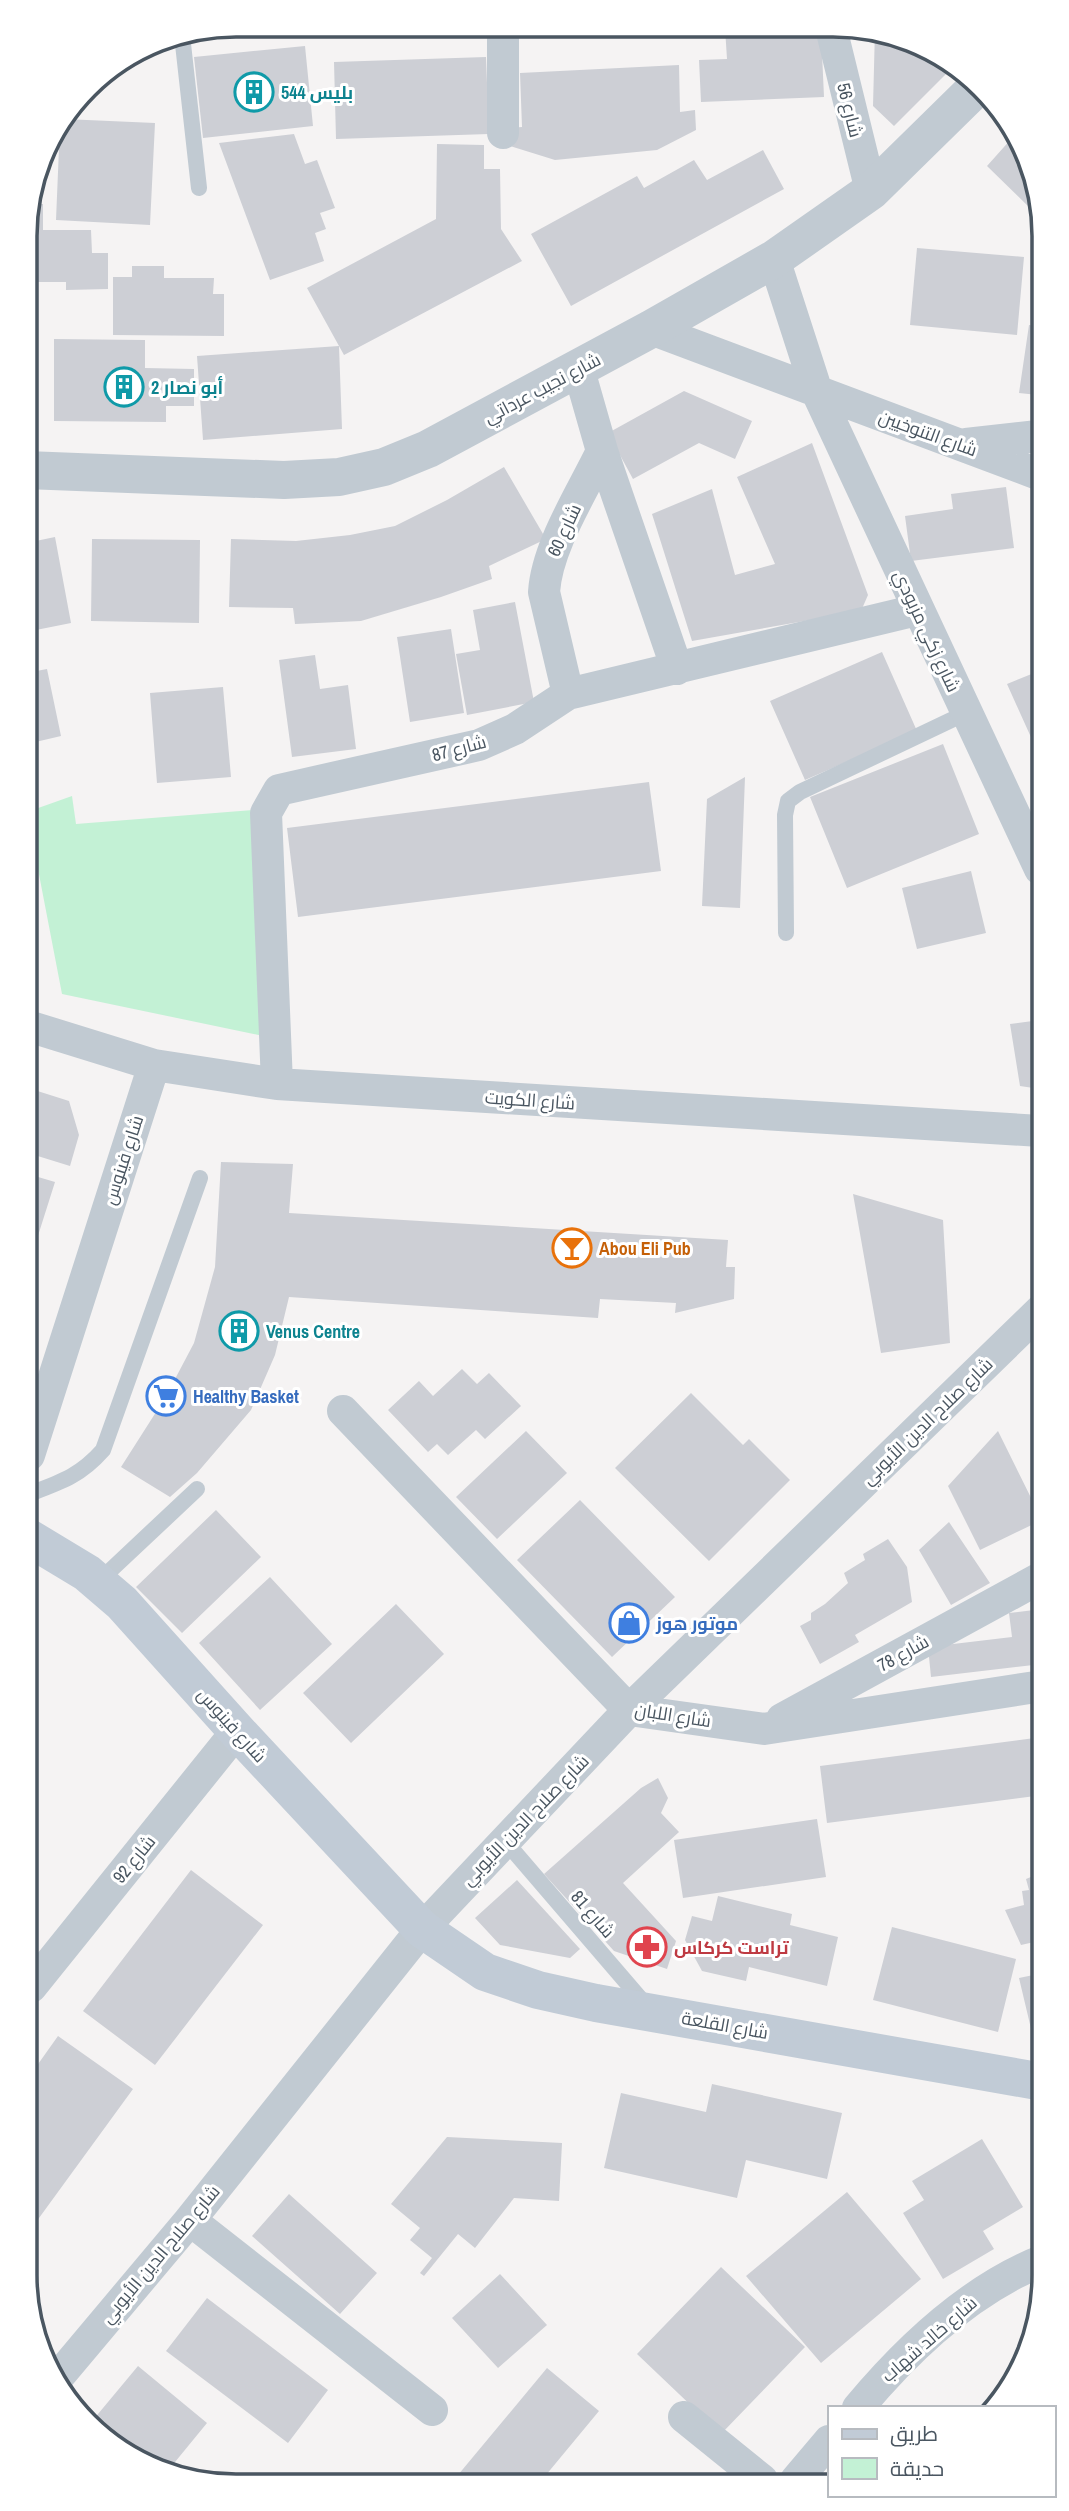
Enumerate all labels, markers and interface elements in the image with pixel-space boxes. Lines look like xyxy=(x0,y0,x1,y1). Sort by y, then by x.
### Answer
building icon: بليس 544 xyxy=(233,71,275,113)
place label: بليس 544 xyxy=(281,80,353,105)
street label: شارع 56 xyxy=(831,80,869,140)
street label: شارع نجيب عرداتي xyxy=(479,347,606,431)
building icon: أبو نصار 2 xyxy=(103,366,145,408)
place label: أبو نصار 2 xyxy=(151,375,223,400)
street label: شارع التنوخيين xyxy=(875,404,981,462)
street label: شارع 60 xyxy=(541,500,587,560)
street label: شارع زكي مزبودي xyxy=(886,566,966,697)
street label: شارع 87 xyxy=(429,729,489,767)
street label: شارع الكويت xyxy=(484,1084,576,1116)
street label: شارع فينوس xyxy=(97,1112,149,1208)
bar icon: Abou Eli Pub xyxy=(551,1227,593,1269)
place label: Abou Eli Pub xyxy=(599,1236,691,1261)
building icon: Venus Centre xyxy=(218,1310,260,1352)
place label: Venus Centre xyxy=(266,1319,360,1344)
street label: شارع صلاح الدين الأيوبي xyxy=(856,1352,1000,1492)
supermarket icon: Healthy Basket xyxy=(145,1375,187,1417)
place label: Healthy Basket xyxy=(193,1384,299,1409)
shop icon: موتور هوز xyxy=(608,1602,650,1644)
place label: موتور هوز xyxy=(655,1611,738,1636)
street label: شارع 78 xyxy=(873,1629,933,1677)
street label: شارع فينوس xyxy=(192,1682,272,1768)
street label: شارع اللبان xyxy=(633,1697,713,1733)
street label: شارع صلاح الدين الأيوبي xyxy=(456,1749,596,1893)
street label: شارع 92 xyxy=(107,1830,161,1888)
street label: شارع 81 xyxy=(565,1885,621,1943)
pharmacy icon: تراست كركاس xyxy=(626,1926,668,1968)
place label: تراست كركاس xyxy=(674,1935,789,1960)
street label: شارع القلعة xyxy=(680,2005,770,2045)
street label: شارع صلاح الدين الأيوبي xyxy=(95,2179,227,2330)
street label: شارع خالد شهاب xyxy=(876,2290,982,2388)
legend xyxy=(828,2406,1055,2497)
text: طريق xyxy=(890,2419,938,2448)
text: حديقة xyxy=(890,2454,944,2483)

